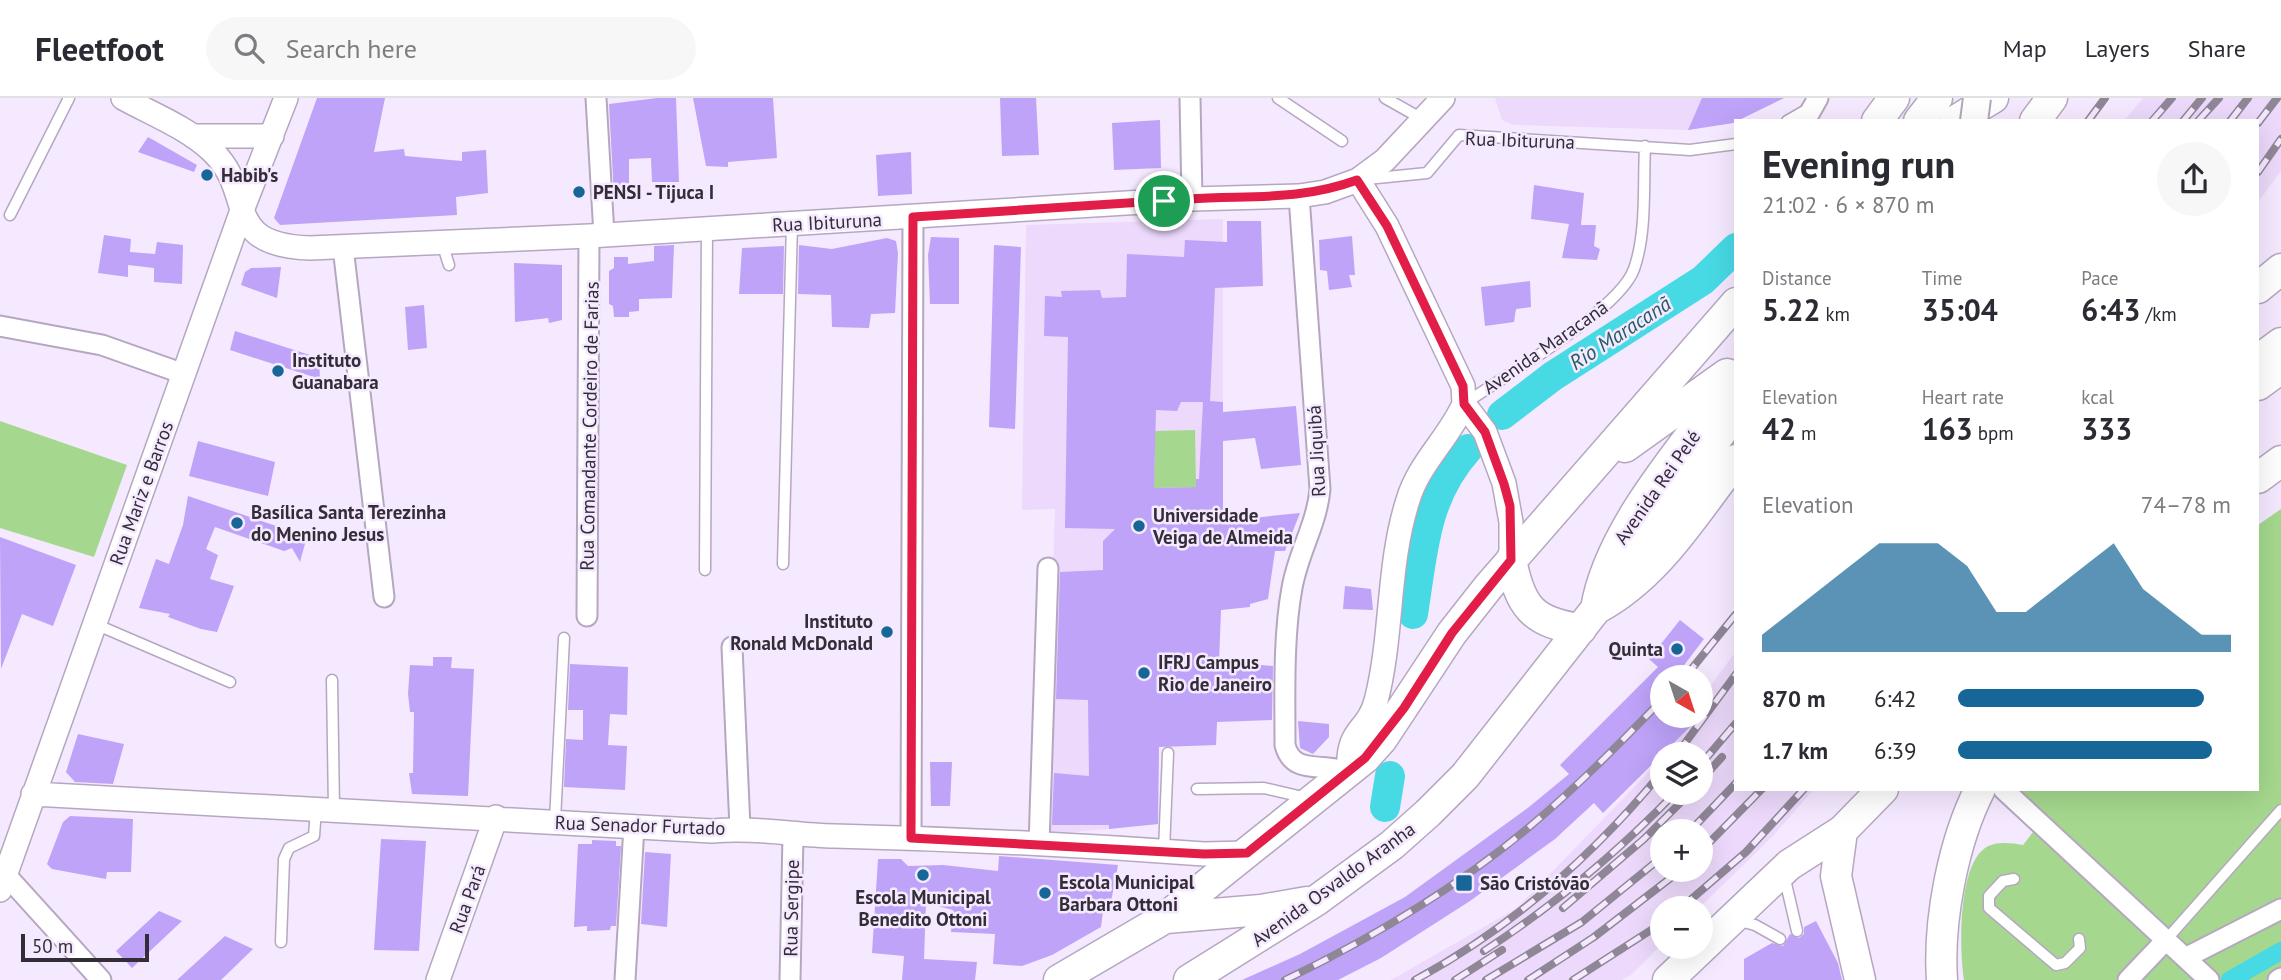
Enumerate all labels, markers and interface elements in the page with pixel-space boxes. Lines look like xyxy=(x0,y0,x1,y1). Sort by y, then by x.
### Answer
search box xyxy=(206,17,696,80)
text: Fleetfoot xyxy=(35,27,164,70)
icon: search xyxy=(230,29,268,67)
text: Search here xyxy=(286,32,417,65)
text: Map xyxy=(2003,33,2047,64)
text: Layers xyxy=(2085,33,2150,64)
text: Share xyxy=(2188,33,2246,64)
street label: Rua Ibituruna xyxy=(1465,126,1575,154)
text: Evening run xyxy=(1762,139,1955,188)
button: share xyxy=(2157,142,2231,216)
place label: Habib's xyxy=(221,163,278,187)
marker: Habib's xyxy=(199,167,215,183)
pin xyxy=(1134,171,1194,231)
place label: PENSI - Tijuca I xyxy=(593,180,714,204)
icon: arrive xyxy=(1145,182,1183,220)
marker: PENSI - Tijuca I xyxy=(571,184,587,200)
text: 21:02 · 6 × 870 m xyxy=(1762,190,1934,219)
street label: Rua Ibituruna xyxy=(771,207,883,237)
text: Distance xyxy=(1762,266,1832,290)
text: Time xyxy=(1922,266,1962,290)
text: Pace xyxy=(2081,266,2119,290)
street label: Rua Comandante Cordeiro de Farias xyxy=(574,281,604,571)
water label: Rio Maracanã xyxy=(1564,290,1677,376)
text: 5.22 xyxy=(1762,290,1820,329)
text: 35:04 xyxy=(1922,290,1998,329)
text: 6:43 xyxy=(2081,290,2140,329)
street label: Avenida Maracanã xyxy=(1478,295,1612,399)
text: km xyxy=(1820,302,1850,326)
text: /km xyxy=(2140,302,2177,326)
place label: Instituto Guanabara xyxy=(292,348,379,394)
marker: Instituto Guanabara xyxy=(270,363,286,379)
text: Elevation xyxy=(1762,385,1838,409)
text: Heart rate xyxy=(1922,385,2004,409)
text: kcal xyxy=(2081,385,2114,409)
street label: Rua Jiquibá xyxy=(1302,405,1330,497)
text: 42 xyxy=(1762,409,1796,448)
text: 163 xyxy=(1922,409,1973,448)
text: 333 xyxy=(2081,409,2132,448)
street label: Rua Mariz e Barros xyxy=(104,418,178,568)
text: m xyxy=(1796,421,1817,445)
text: bpm xyxy=(1973,421,2014,445)
street label: Avenida Rei Pelé xyxy=(1609,425,1705,549)
text: Elevation xyxy=(1762,490,1854,519)
text: 74–78 m xyxy=(2141,490,2231,519)
place label: Basílica Santa Terezinha do Menino Jesus xyxy=(251,500,446,546)
place label: Universidade Veiga de Almeida xyxy=(1152,503,1293,549)
marker: Basílica Santa Terezinha do Menino Jesus xyxy=(229,515,245,531)
marker: Universidade Veiga de Almeida xyxy=(1131,518,1147,534)
place label: Instituto Ronald McDonald xyxy=(730,609,873,655)
marker: Instituto Ronald McDonald xyxy=(879,624,895,640)
place label: Quinta xyxy=(1609,637,1663,661)
marker: Quinta xyxy=(1669,641,1685,657)
place label: IFRJ Campus Rio de Janeiro xyxy=(1158,650,1272,696)
marker: IFRJ Campus Rio de Janeiro xyxy=(1136,665,1152,681)
north arrow xyxy=(1650,665,1713,728)
map controls xyxy=(1650,665,1713,959)
text: 870 m xyxy=(1762,684,1825,713)
text: 6:42 xyxy=(1874,684,1917,713)
text: 1.7 km xyxy=(1762,736,1828,765)
text: 6:39 xyxy=(1874,736,1917,765)
button: layers xyxy=(1650,742,1713,805)
street label: Rua Senador Furtado xyxy=(554,810,726,840)
street label: Avenida Osvaldo Aranha xyxy=(1246,817,1420,951)
button: + xyxy=(1650,819,1713,882)
street label: Rua Sergipe xyxy=(778,859,804,957)
street label: Rua Pará xyxy=(444,861,490,937)
marker: Escola Municipal Benedito Ottoni xyxy=(915,867,931,883)
place label: Escola Municipal Barbara Ottoni xyxy=(1059,870,1195,916)
place label: São Cristóvão xyxy=(1480,871,1590,895)
marker: São Cristóvão xyxy=(1454,873,1474,893)
place label: Escola Municipal Benedito Ottoni xyxy=(855,885,991,931)
marker: Escola Municipal Barbara Ottoni xyxy=(1037,885,1053,901)
button: − xyxy=(1650,896,1713,959)
scale bar xyxy=(21,931,149,963)
text: 50 m xyxy=(32,934,73,958)

